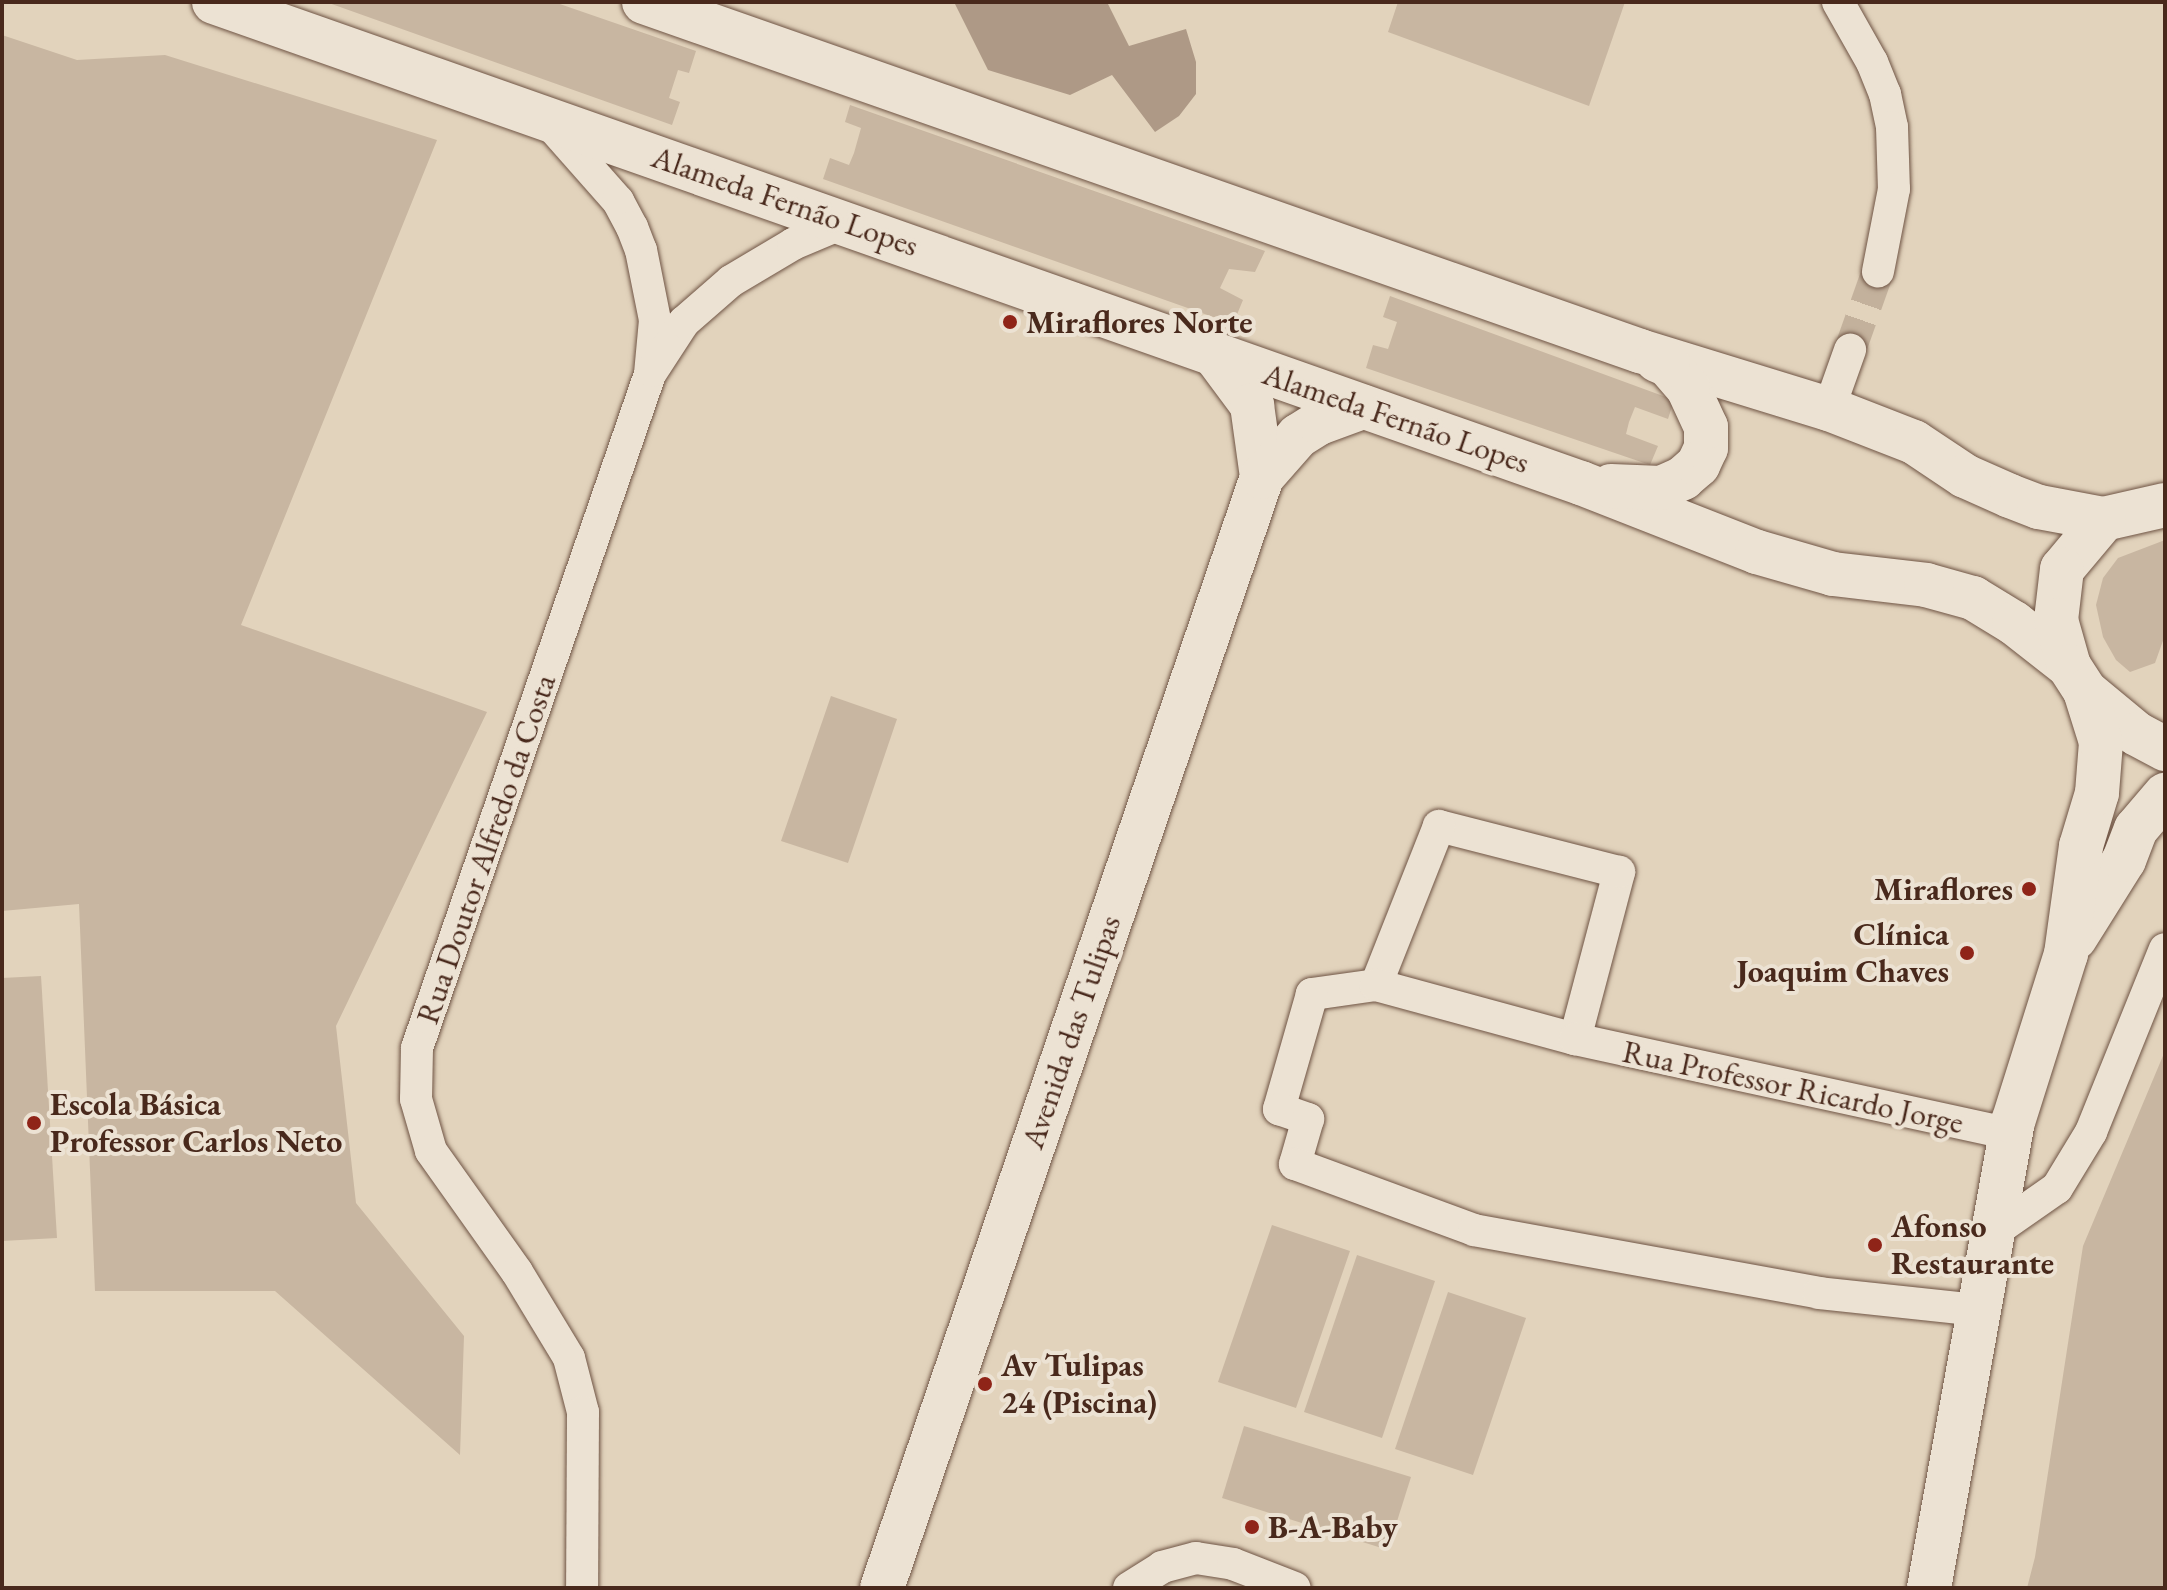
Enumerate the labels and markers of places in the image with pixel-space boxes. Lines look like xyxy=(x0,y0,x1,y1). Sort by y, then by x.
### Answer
place label: Miraflores Norte xyxy=(1026,303,1252,341)
marker: Miraflores Norte xyxy=(1001,313,1019,331)
place label: Miraflores xyxy=(1874,870,2013,908)
marker: Miraflores xyxy=(2020,880,2038,898)
place label: Clínica Joaquim Chaves xyxy=(1736,916,1949,991)
marker: Clínica Joaquim Chaves xyxy=(1956,942,1978,964)
place label: Escola Básica Professor Carlos Neto xyxy=(50,1086,342,1161)
marker: Escola Básica Professor Carlos Neto xyxy=(25,1114,43,1132)
place label: Afonso Restaurante xyxy=(1891,1208,2054,1283)
marker: Afonso Restaurante xyxy=(1866,1236,1884,1254)
place label: Av Tulipas 24 (Piscina) xyxy=(1001,1347,1157,1422)
marker: Av Tulipas 24 (Piscina) xyxy=(976,1375,994,1393)
place label: B-A-Baby xyxy=(1268,1508,1398,1546)
marker: B-A-Baby xyxy=(1243,1518,1261,1536)

